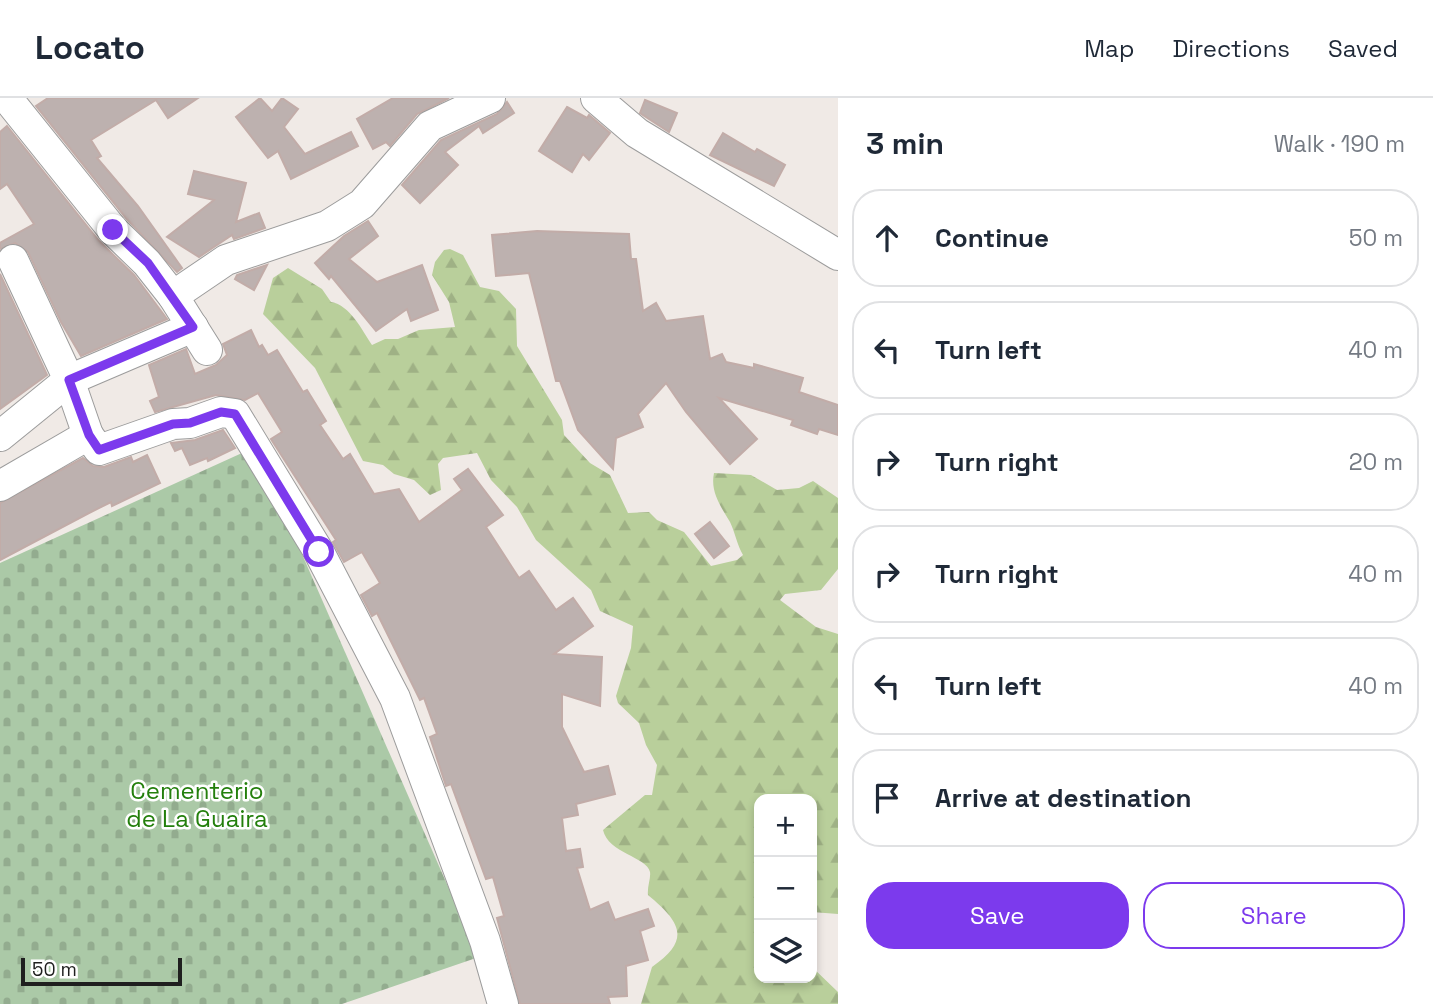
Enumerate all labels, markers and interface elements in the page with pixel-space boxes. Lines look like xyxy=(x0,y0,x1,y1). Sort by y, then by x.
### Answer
text: Locato xyxy=(35,27,145,69)
text: Map xyxy=(1084,33,1134,64)
text: Directions xyxy=(1172,33,1290,64)
text: Saved xyxy=(1328,33,1398,64)
text: 3 min xyxy=(866,124,944,163)
text: Walk · 190 m xyxy=(1274,129,1405,159)
route end xyxy=(97,214,128,245)
icon: ahead xyxy=(868,219,906,257)
text: Continue xyxy=(935,221,1049,255)
text: 50 m xyxy=(1349,223,1403,253)
icon: left xyxy=(868,331,906,369)
text: Turn left xyxy=(935,333,1042,367)
text: 40 m xyxy=(1348,335,1403,365)
icon: right xyxy=(868,443,906,481)
text: Turn right xyxy=(935,445,1059,479)
text: 20 m xyxy=(1349,447,1403,477)
route start xyxy=(303,536,334,567)
icon: right xyxy=(868,555,906,593)
text: Turn right xyxy=(935,557,1059,591)
text: 40 m xyxy=(1348,559,1403,589)
icon: left xyxy=(868,667,906,705)
text: Turn left xyxy=(935,669,1042,703)
text: 40 m xyxy=(1348,671,1403,701)
park label: Cementerio de La Guaira xyxy=(126,775,268,834)
icon: arrive xyxy=(868,779,906,817)
text: Arrive at destination xyxy=(935,781,1192,815)
map controls xyxy=(754,794,817,983)
button: + xyxy=(754,794,817,857)
button: − xyxy=(754,857,817,920)
button: Save xyxy=(866,882,1129,949)
button: Share xyxy=(1143,882,1405,949)
button: layers xyxy=(754,920,817,983)
scale bar xyxy=(21,955,182,987)
text: 50 m xyxy=(32,957,77,982)

